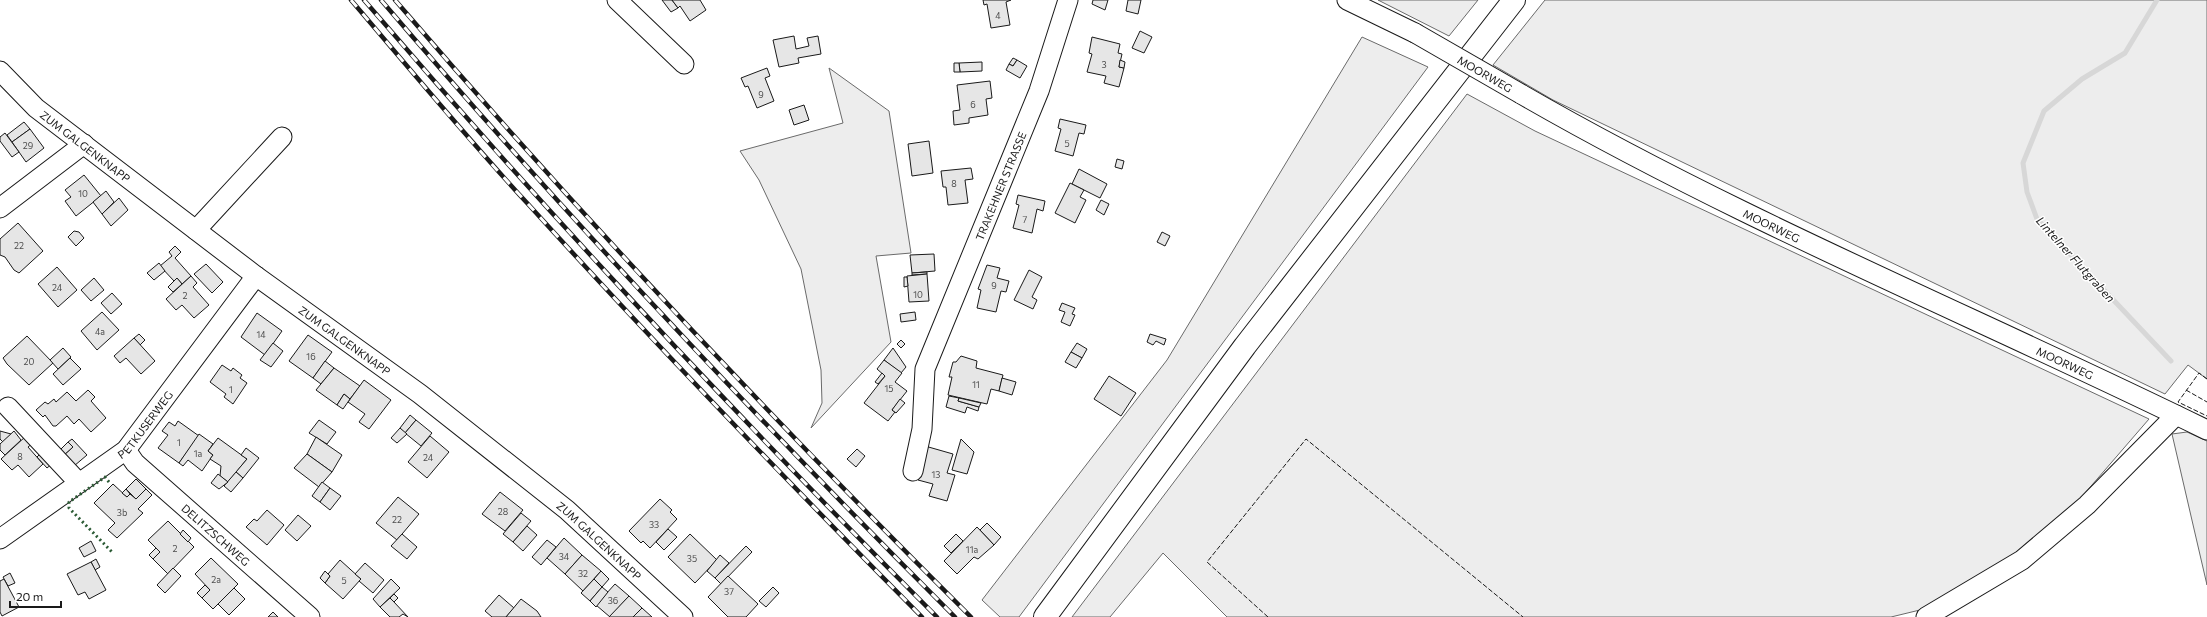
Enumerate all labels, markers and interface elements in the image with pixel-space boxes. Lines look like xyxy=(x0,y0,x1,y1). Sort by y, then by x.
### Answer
house number: 4 xyxy=(995,10,1001,21)
street label: MOORWEG xyxy=(1455,52,1515,94)
house number: 3 xyxy=(1101,59,1107,70)
house number: 9 xyxy=(758,89,764,100)
house number: 6 xyxy=(970,99,976,110)
street label: ZUM GALGENKNAPP xyxy=(38,107,133,184)
street label: TRAKEHNER STRASSE xyxy=(972,130,1028,242)
house number: 5 xyxy=(1064,138,1070,149)
house number: 29 xyxy=(23,140,33,151)
house number: 8 xyxy=(951,178,957,189)
house number: 10 xyxy=(78,188,88,199)
street label: MOORWEG xyxy=(1741,206,1802,244)
water label: Lintelner Flutgraben xyxy=(2034,213,2118,305)
house number: 7 xyxy=(1023,214,1028,225)
house number: 22 xyxy=(14,240,24,251)
house number: 9 xyxy=(991,280,997,291)
house number: 24 xyxy=(52,282,63,293)
house number: 10 xyxy=(913,289,923,300)
house number: 2 xyxy=(183,290,188,301)
street label: ZUM GALGENKNAPP xyxy=(297,303,393,377)
house number: 4a xyxy=(95,326,105,337)
house number: 14 xyxy=(256,329,266,340)
street label: MOORWEG xyxy=(2035,344,2096,381)
house number: 16 xyxy=(306,351,316,362)
house number: 20 xyxy=(24,356,35,367)
house number: 11 xyxy=(972,379,980,390)
house number: 15 xyxy=(884,383,894,394)
house number: 1 xyxy=(229,384,233,395)
street label: PETKUSERWEG xyxy=(115,388,175,461)
house number: 1 xyxy=(177,437,181,448)
house number: 1a xyxy=(194,448,203,459)
house number: 8 xyxy=(17,451,23,462)
house number: 24 xyxy=(423,452,434,463)
house number: 13 xyxy=(932,469,940,480)
street label: ZUM GALGENKNAPP xyxy=(555,498,644,582)
street label: DELITZSCHWEG xyxy=(179,501,253,568)
house number: 28 xyxy=(498,506,508,517)
house number: 3b xyxy=(117,507,127,518)
house number: 22 xyxy=(392,514,402,525)
house number: 33 xyxy=(649,519,659,530)
house number: 2 xyxy=(173,543,178,554)
house number: 11a xyxy=(966,544,978,555)
house number: 34 xyxy=(559,551,570,562)
house number: 35 xyxy=(687,553,697,564)
house number: 32 xyxy=(578,568,588,579)
house number: 2a xyxy=(211,574,221,585)
house number: 5 xyxy=(341,575,347,586)
scale bar xyxy=(10,583,61,609)
house number: 37 xyxy=(724,586,734,597)
text: 20 m xyxy=(16,589,43,603)
house number: 36 xyxy=(608,595,618,606)

